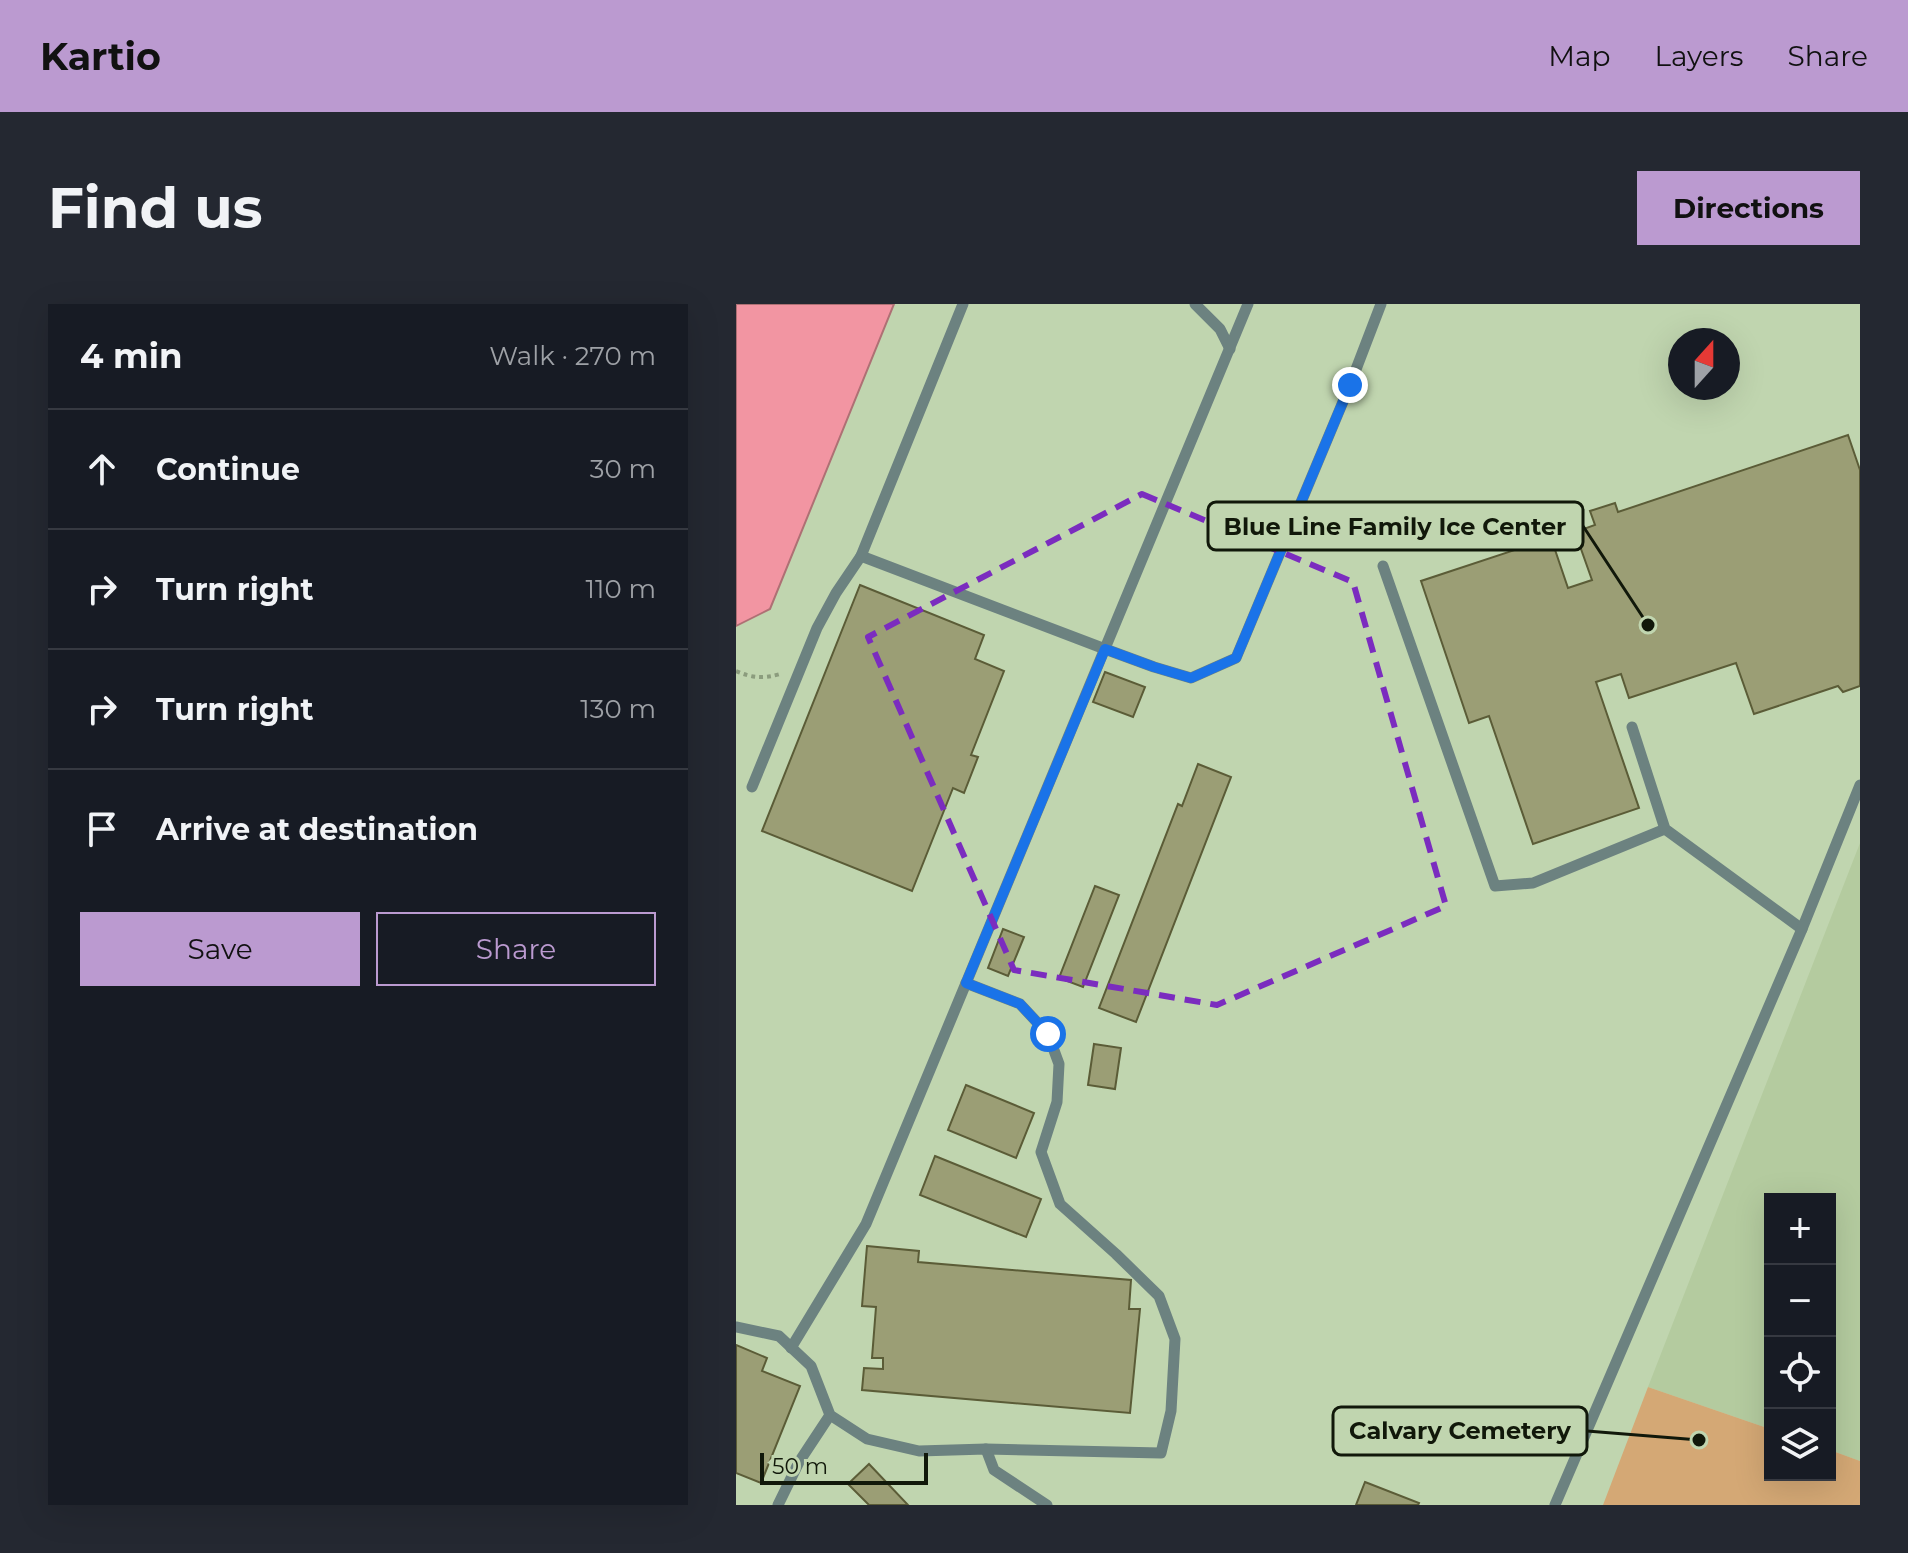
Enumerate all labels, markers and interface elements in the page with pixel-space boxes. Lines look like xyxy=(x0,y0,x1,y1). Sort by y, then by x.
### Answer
text: Kartio xyxy=(40,33,161,80)
text: Map xyxy=(1548,39,1611,73)
text: Layers xyxy=(1655,39,1744,73)
text: Share xyxy=(1788,39,1868,73)
button: Directions xyxy=(1637,171,1860,245)
text: Find us xyxy=(48,174,262,242)
north arrow xyxy=(1668,328,1740,400)
text: 4 min xyxy=(80,335,182,377)
text: Walk · 270 m xyxy=(489,340,656,372)
route end xyxy=(1332,367,1368,403)
icon: ahead xyxy=(80,447,124,491)
text: Continue xyxy=(156,451,300,488)
text: 30 m xyxy=(590,453,656,485)
callout: Blue Line Family Ice Center xyxy=(1208,502,1583,550)
text: Blue Line Family Ice Center xyxy=(1224,512,1566,541)
icon: right xyxy=(80,567,124,611)
text: Turn right xyxy=(156,571,313,608)
text: 110 m xyxy=(586,573,656,605)
icon: right xyxy=(80,687,124,731)
text: Turn right xyxy=(156,691,313,728)
text: 130 m xyxy=(580,693,656,725)
icon: arrive xyxy=(80,807,124,851)
text: Arrive at destination xyxy=(156,811,478,848)
button: Save xyxy=(80,912,360,986)
button: Share xyxy=(376,912,656,986)
route start xyxy=(1030,1016,1066,1052)
map controls xyxy=(1764,1193,1836,1481)
button: + xyxy=(1764,1193,1836,1265)
button: − xyxy=(1764,1265,1836,1337)
button: locate xyxy=(1764,1337,1836,1409)
callout: Calvary Cemetery xyxy=(1333,1407,1587,1455)
button: layers xyxy=(1764,1409,1836,1481)
text: Calvary Cemetery xyxy=(1349,1416,1572,1445)
scale bar xyxy=(760,1449,928,1485)
text: 50 m xyxy=(772,1453,828,1480)

